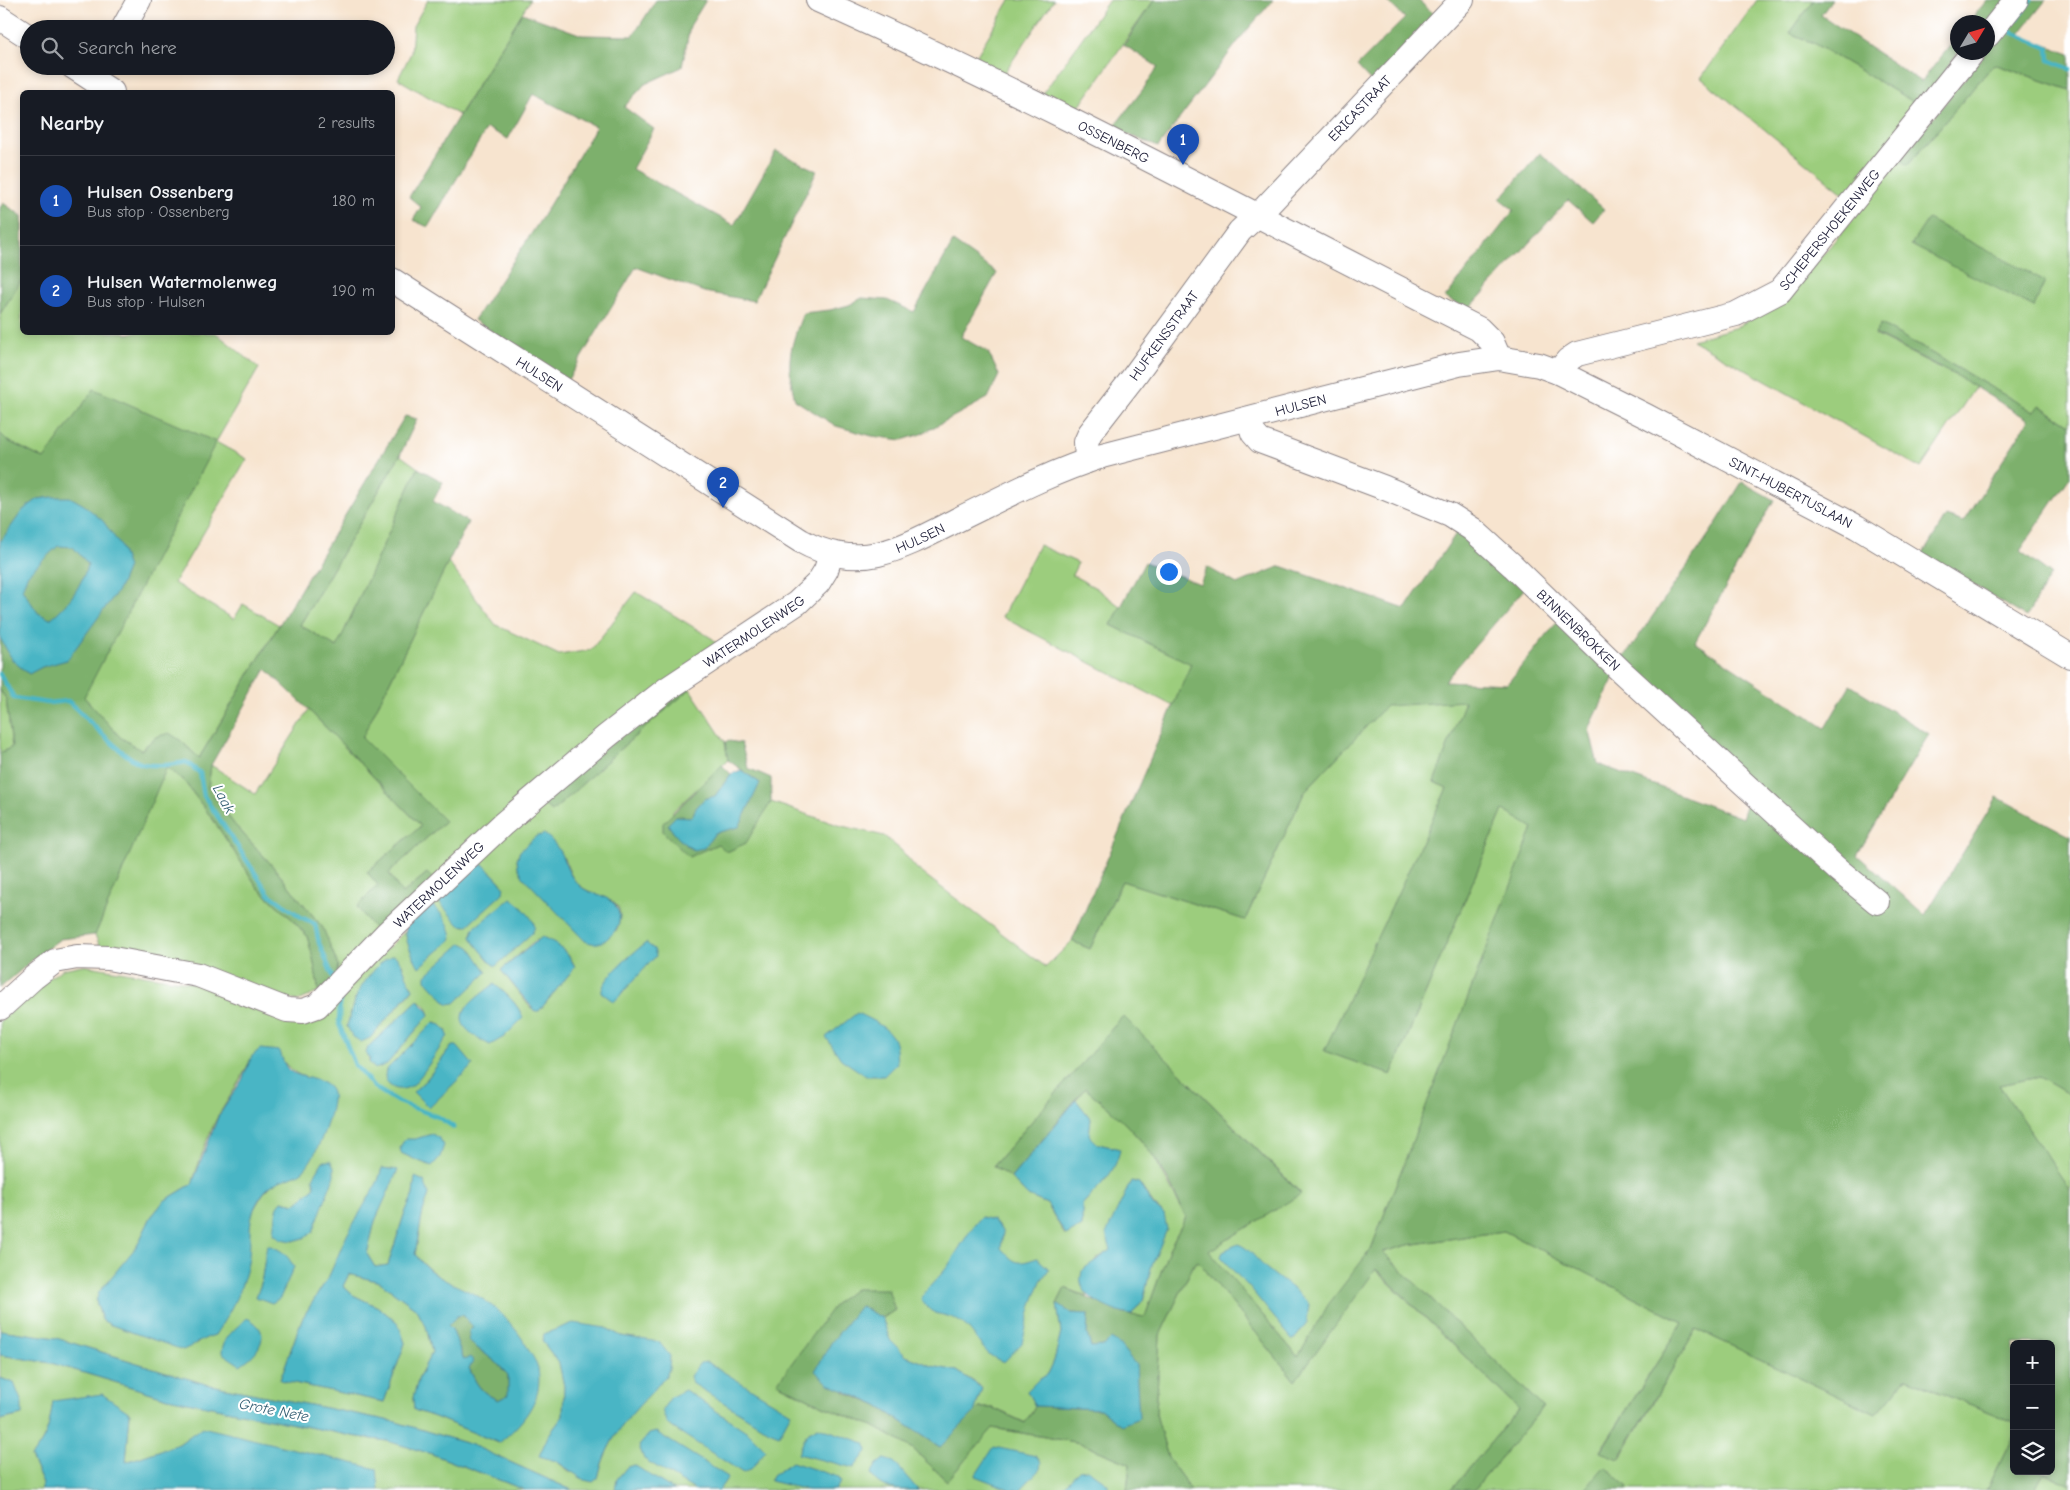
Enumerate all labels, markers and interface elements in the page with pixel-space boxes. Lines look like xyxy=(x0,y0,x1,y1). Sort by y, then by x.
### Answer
north arrow xyxy=(1950,15,1995,60)
search box xyxy=(20,20,395,75)
icon: search xyxy=(38,34,66,62)
text: Search here xyxy=(78,37,177,59)
street label: ERICASTRAAT xyxy=(1324,71,1395,145)
text: Nearby xyxy=(40,111,104,135)
text: 2 results xyxy=(318,114,375,132)
street label: OSSENBERG xyxy=(1075,117,1152,167)
pin: 1 xyxy=(1167,124,1199,165)
street label: SCHEPERSHOEKENWEG xyxy=(1776,166,1884,294)
text: Hulsen Ossenberg xyxy=(87,181,234,203)
text: 1 xyxy=(53,192,59,210)
text: 180 m xyxy=(332,192,375,210)
text: Bus stop · Ossenberg xyxy=(87,203,230,221)
text: Hulsen Watermolenweg xyxy=(87,271,278,293)
text: 2 xyxy=(52,282,60,300)
text: 190 m xyxy=(332,282,375,300)
street label: HUFKENSSTRAAT xyxy=(1125,287,1202,384)
text: Bus stop · Hulsen xyxy=(87,293,205,311)
street label: HULSEN xyxy=(513,353,566,395)
street label: HULSEN xyxy=(1273,390,1328,420)
street label: SINT-HUBERTUSLAAN xyxy=(1726,453,1856,532)
pin: 2 xyxy=(707,467,739,508)
street label: HULSEN xyxy=(893,519,947,557)
your location xyxy=(1156,559,1182,585)
street label: BINNENBROKKEN xyxy=(1533,586,1624,674)
street label: WATERMOLENWEG xyxy=(700,592,808,671)
water label: Laak xyxy=(209,781,239,817)
street label: WATERMOLENWEG xyxy=(390,838,488,931)
map controls xyxy=(2010,1340,2055,1475)
button: + xyxy=(2010,1340,2055,1385)
button: − xyxy=(2010,1385,2055,1430)
water label: Grote Nete xyxy=(238,1394,311,1426)
button: layers xyxy=(2010,1430,2055,1475)

